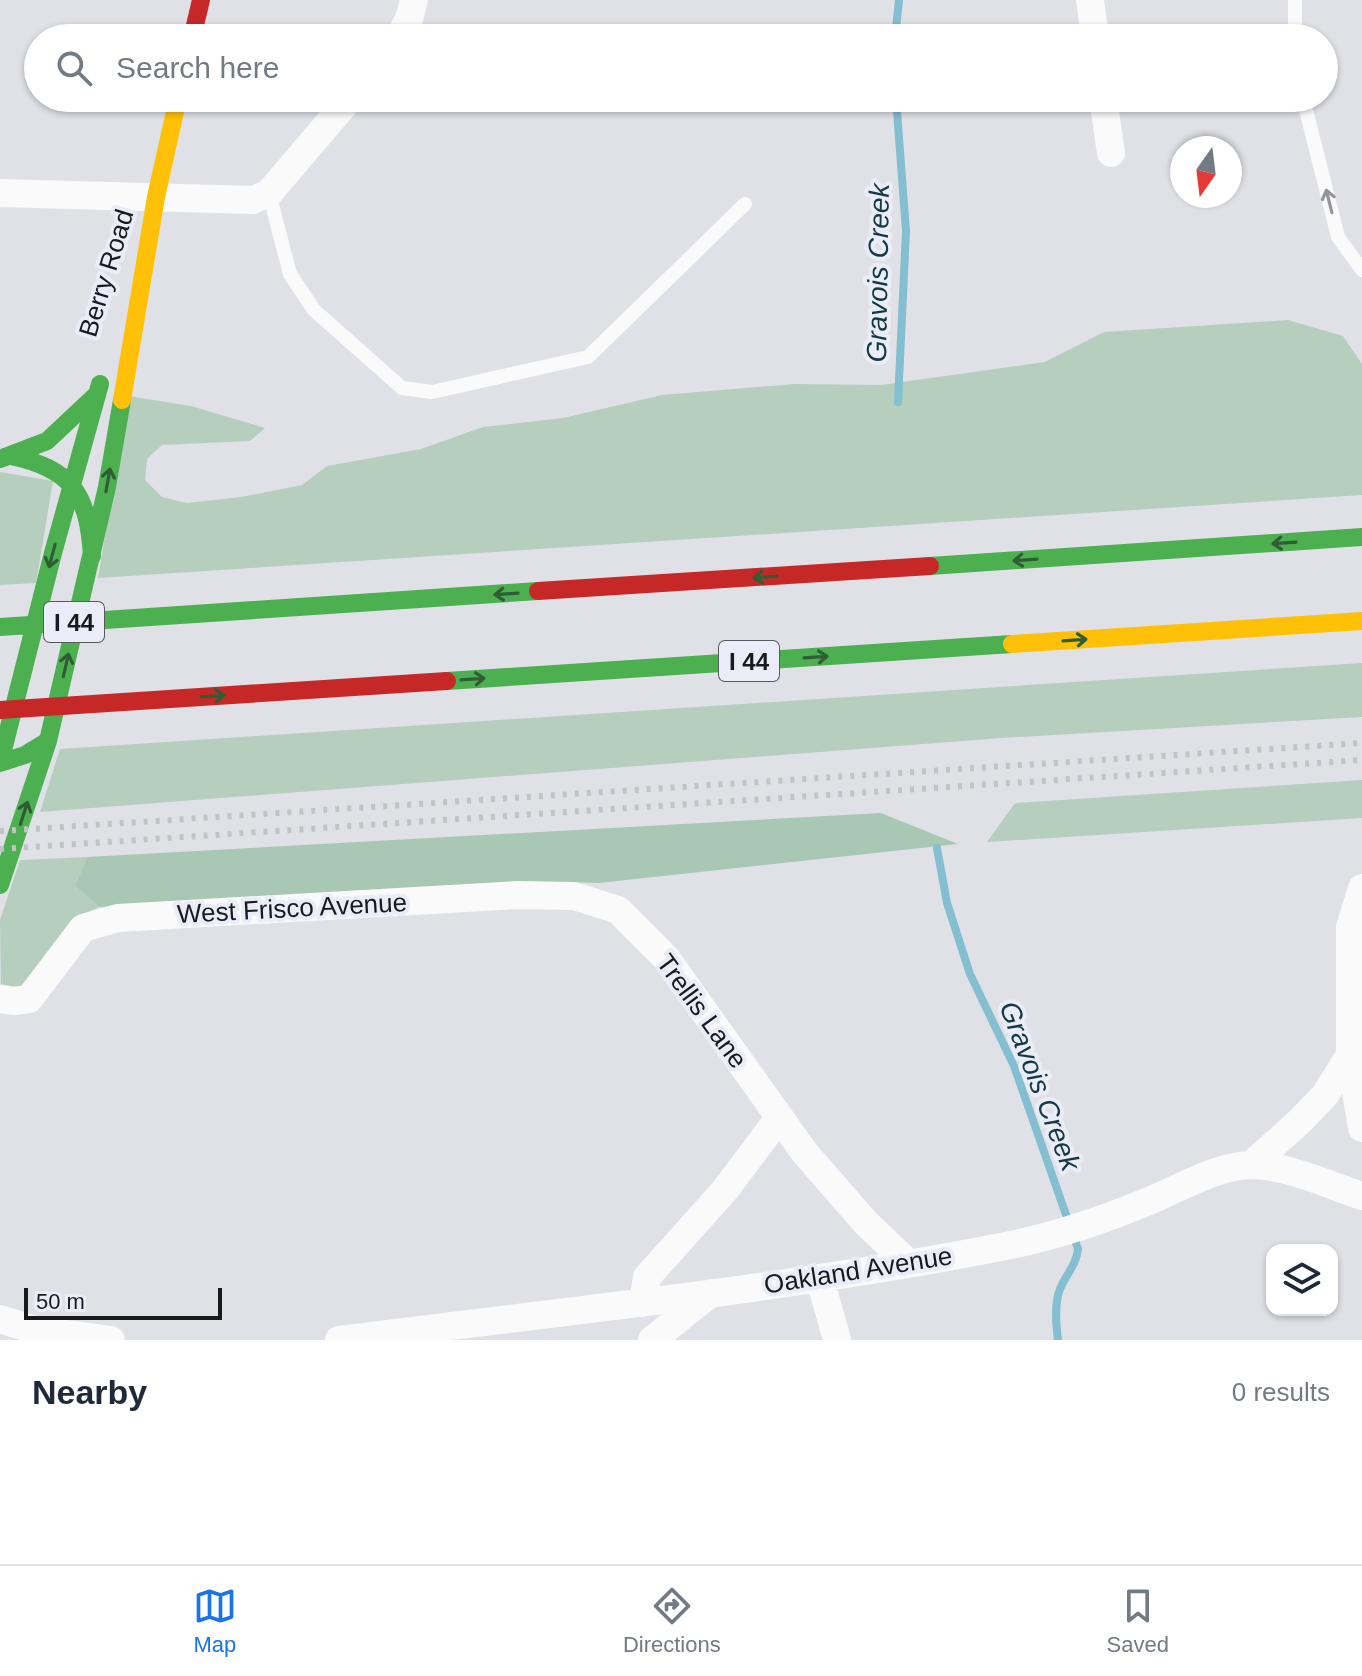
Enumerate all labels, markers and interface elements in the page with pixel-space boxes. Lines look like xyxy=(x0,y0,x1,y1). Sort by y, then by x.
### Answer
search box xyxy=(24,24,1338,112)
icon: search xyxy=(52,46,96,90)
text: Search here xyxy=(116,51,279,84)
north arrow xyxy=(1170,136,1242,208)
water label: Gravois Creek xyxy=(861,181,895,363)
one-way arrow xyxy=(1320,188,1335,214)
street label: Berry Road xyxy=(72,206,140,340)
one-way arrow xyxy=(102,468,117,493)
one-way arrow xyxy=(1271,536,1298,551)
one-way arrow xyxy=(44,543,59,569)
one-way arrow xyxy=(1012,553,1039,568)
one-way arrow xyxy=(752,570,779,585)
one-way arrow xyxy=(493,587,520,602)
road number: I 44 xyxy=(44,602,104,642)
one-way arrow xyxy=(1061,632,1088,647)
road number: I 44 xyxy=(719,641,779,681)
one-way arrow xyxy=(802,649,829,664)
one-way arrow xyxy=(59,652,74,678)
one-way arrow xyxy=(459,671,486,686)
one-way arrow xyxy=(199,688,226,703)
one-way arrow xyxy=(18,801,32,826)
street label: West Frisco Avenue xyxy=(176,887,408,929)
street label: Trellis Lane xyxy=(651,948,753,1074)
water label: Gravois Creek xyxy=(993,997,1087,1177)
street label: Oakland Avenue xyxy=(762,1240,954,1300)
map controls xyxy=(1266,1244,1338,1316)
button: layers xyxy=(1266,1244,1338,1316)
scale bar xyxy=(24,1284,222,1320)
text: 50 m xyxy=(36,1289,85,1314)
text: Nearby xyxy=(32,1373,147,1411)
text: 0 results xyxy=(1232,1377,1330,1407)
tab: Map xyxy=(193,1584,237,1658)
tab: Directions xyxy=(623,1584,721,1658)
tab: Saved xyxy=(1107,1584,1169,1658)

